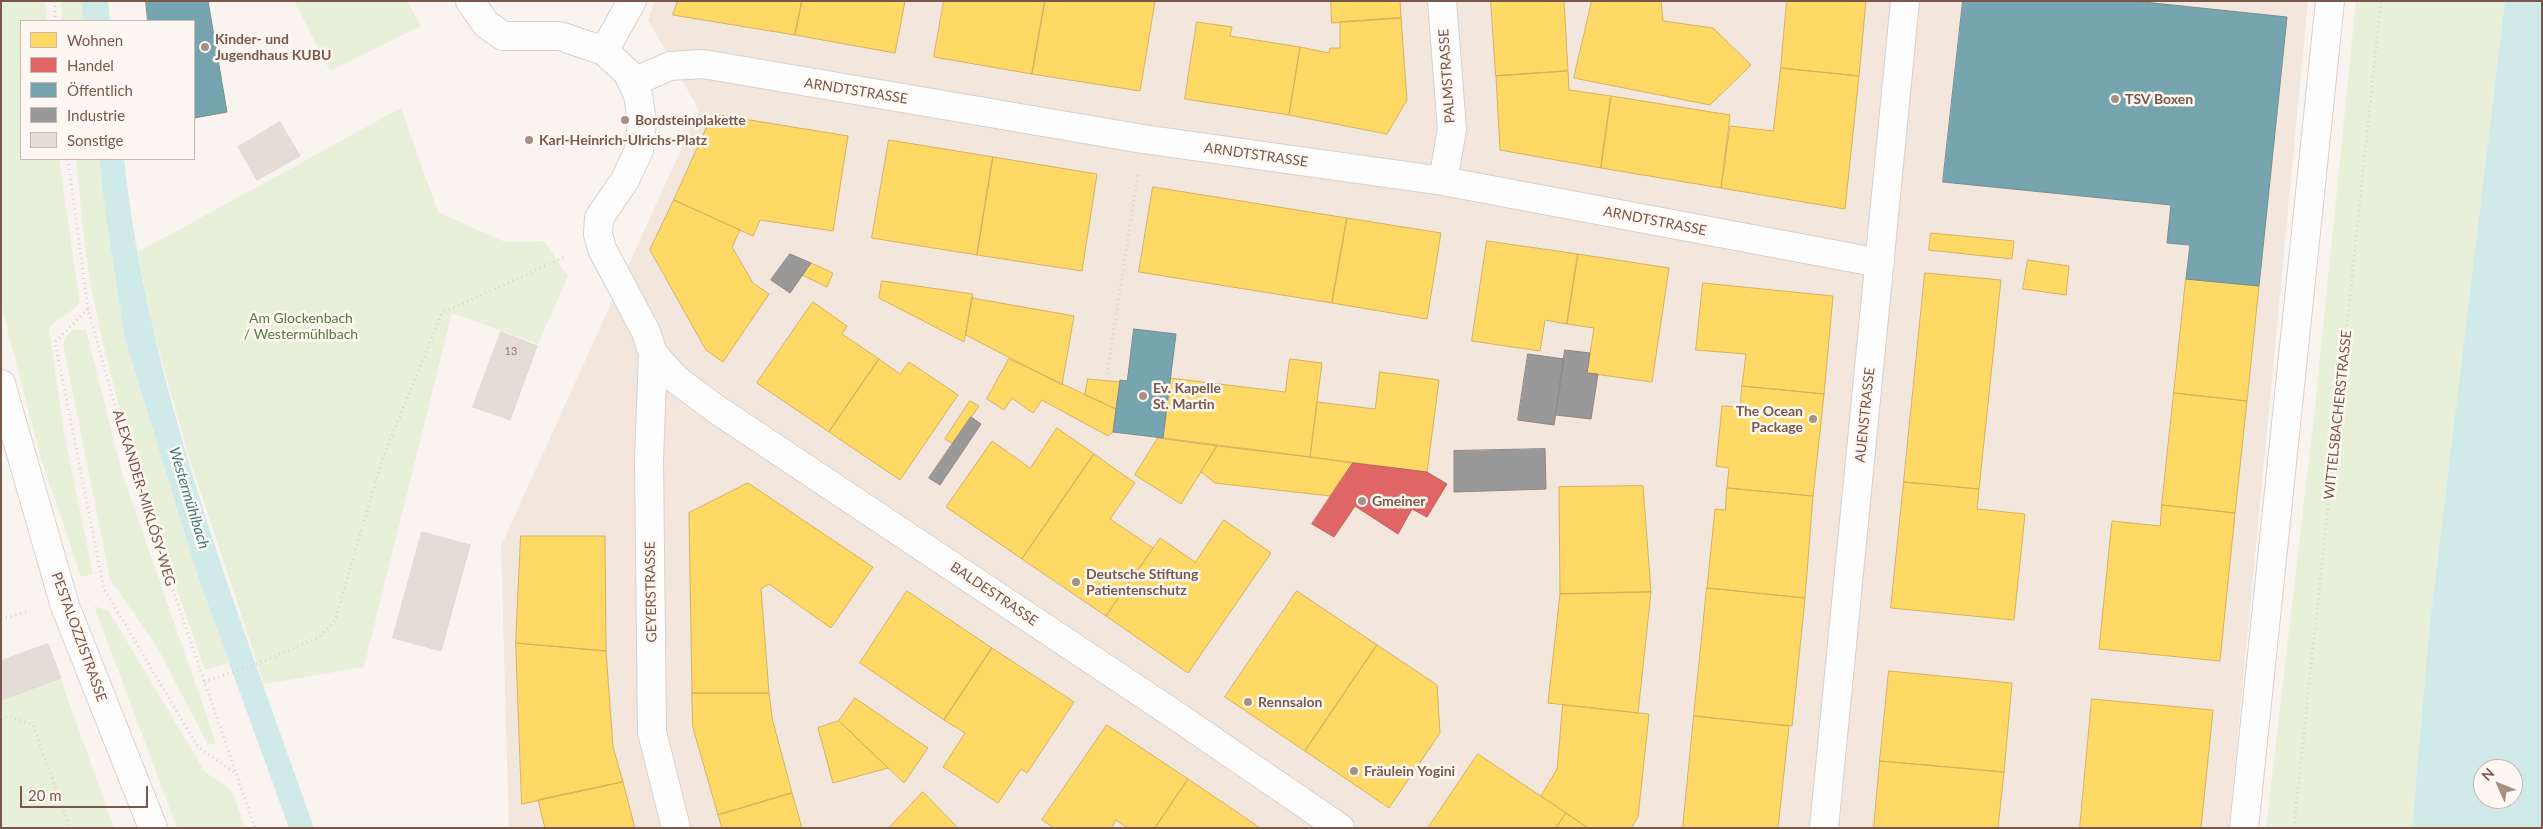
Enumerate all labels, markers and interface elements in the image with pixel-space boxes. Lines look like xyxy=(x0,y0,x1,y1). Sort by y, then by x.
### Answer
legend xyxy=(20,20,195,160)
street label: PALMSTRASSE xyxy=(1435,28,1459,124)
text: Wohnen xyxy=(67,31,123,49)
place label: Kinder- und Jugendhaus KUBU xyxy=(215,31,331,64)
marker: Kinder- und Jugendhaus KUBU xyxy=(199,41,211,53)
text: Handel xyxy=(67,56,114,74)
street label: ARNDTSTRASSE xyxy=(803,75,909,107)
text: Öffentlich xyxy=(67,81,133,99)
place label: TSV Boxen xyxy=(2125,91,2193,107)
marker: TSV Boxen xyxy=(2109,93,2121,105)
text: Industrie xyxy=(67,106,125,124)
place label: Bordsteinplakette xyxy=(635,112,746,128)
marker: Bordsteinplakette xyxy=(619,114,631,126)
text: Sonstige xyxy=(67,131,123,149)
place label: Karl-Heinrich-Ulrichs-Platz xyxy=(539,132,707,148)
marker: Karl-Heinrich-Ulrichs-Platz xyxy=(523,134,535,146)
street label: ARNDTSTRASSE xyxy=(1203,139,1309,171)
street label: ARNDTSTRASSE xyxy=(1602,203,1708,239)
park label: Am Glockenbach / Westermühlbach xyxy=(244,310,358,342)
street label: WITTELSBACHERSTRASSE xyxy=(2321,329,2355,501)
house number: 13 xyxy=(505,344,517,358)
street label: AUENSTRASSE xyxy=(1852,367,1878,463)
place label: Ev. Kapelle St. Martin xyxy=(1153,380,1221,412)
marker: Ev. Kapelle St. Martin xyxy=(1137,390,1149,402)
place label: The Ocean Package xyxy=(1736,403,1803,436)
street label: ALEXANDER-MIKLÓSY-WEG xyxy=(109,408,179,588)
marker: The Ocean Package xyxy=(1807,413,1819,425)
water label: Westermühlbach xyxy=(165,445,213,551)
place label: Gmeiner xyxy=(1372,493,1425,509)
marker: Gmeiner xyxy=(1356,495,1368,507)
street label: GEYERSTRASSE xyxy=(642,541,660,643)
street label: BALDESTRASSE xyxy=(947,559,1041,629)
place label: Deutsche Stiftung Patientenschutz xyxy=(1086,566,1198,598)
street label: PESTALOZZISTRASSE xyxy=(48,570,110,704)
marker: Deutsche Stiftung Patientenschutz xyxy=(1070,576,1082,588)
place label: Rennsalon xyxy=(1258,694,1322,710)
marker: Rennsalon xyxy=(1242,696,1254,708)
north arrow xyxy=(2473,759,2523,809)
place label: Fräulein Yogini xyxy=(1364,763,1455,779)
text: N xyxy=(2478,764,2497,784)
marker: Fräulein Yogini xyxy=(1348,765,1360,777)
scale bar xyxy=(22,776,150,808)
text: 20 m xyxy=(28,786,62,804)

